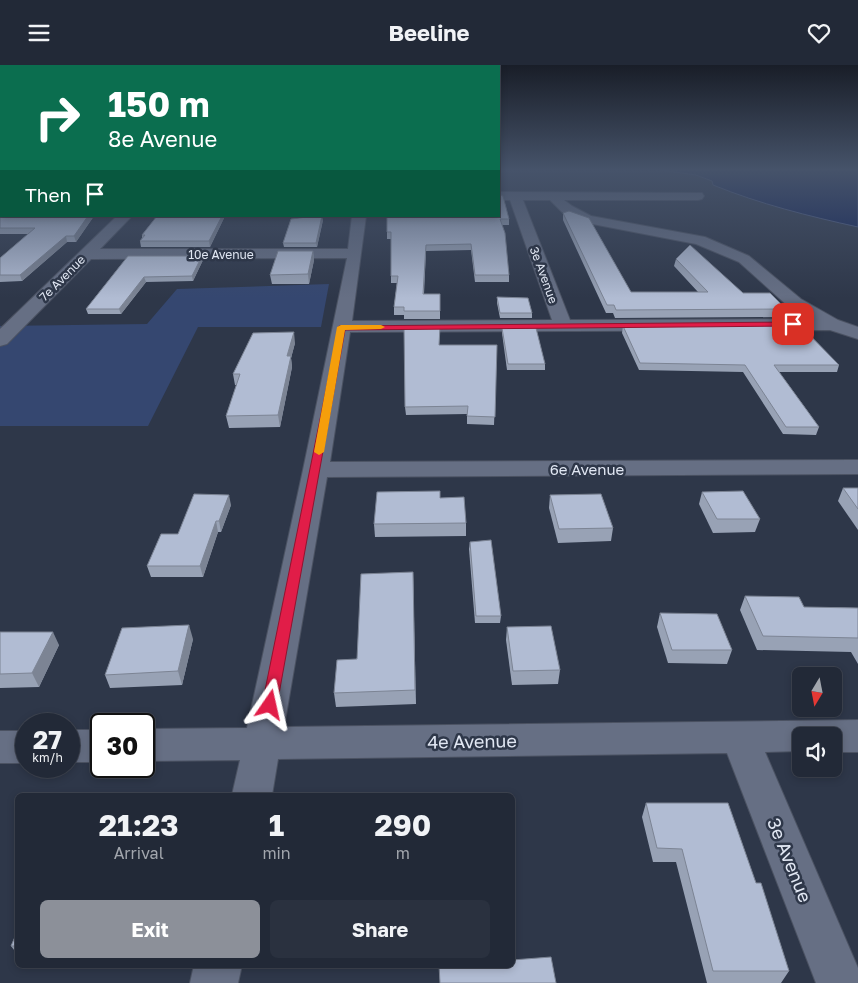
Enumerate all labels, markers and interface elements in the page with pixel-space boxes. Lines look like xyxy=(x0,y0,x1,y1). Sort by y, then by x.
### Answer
icon: menu xyxy=(25,19,53,47)
text: Beeline xyxy=(388,19,470,46)
icon: heart xyxy=(805,19,833,47)
text: 150 m xyxy=(108,83,210,125)
icon: right xyxy=(25,85,90,150)
text: 8e Avenue xyxy=(108,125,217,152)
icon: arrive xyxy=(81,180,109,208)
text: Then xyxy=(25,183,71,206)
street label: 3e Avenue xyxy=(527,245,561,305)
street label: 10e Avenue xyxy=(188,247,254,262)
street label: 7e Avenue xyxy=(36,252,88,304)
pin xyxy=(772,303,814,345)
icon: arrive xyxy=(779,310,807,338)
street label: 6e Avenue xyxy=(550,460,625,478)
north arrow xyxy=(792,667,842,717)
map controls xyxy=(792,667,842,777)
position arrow xyxy=(243,678,295,730)
speed limit sign: 30 xyxy=(90,713,155,778)
text: 27 xyxy=(33,724,62,755)
button: sound xyxy=(792,727,842,777)
street label: 4e Avenue xyxy=(427,729,517,753)
text: km/h xyxy=(32,750,63,765)
text: 21:23 xyxy=(99,807,179,843)
text: 1 xyxy=(269,807,284,843)
text: 290 xyxy=(374,807,431,843)
street label: 3e Avenue xyxy=(763,815,817,905)
text: Arrival xyxy=(114,843,164,863)
text: min xyxy=(262,843,291,863)
text: m xyxy=(396,843,410,863)
button: Exit xyxy=(40,900,260,958)
button: Share xyxy=(270,900,490,958)

